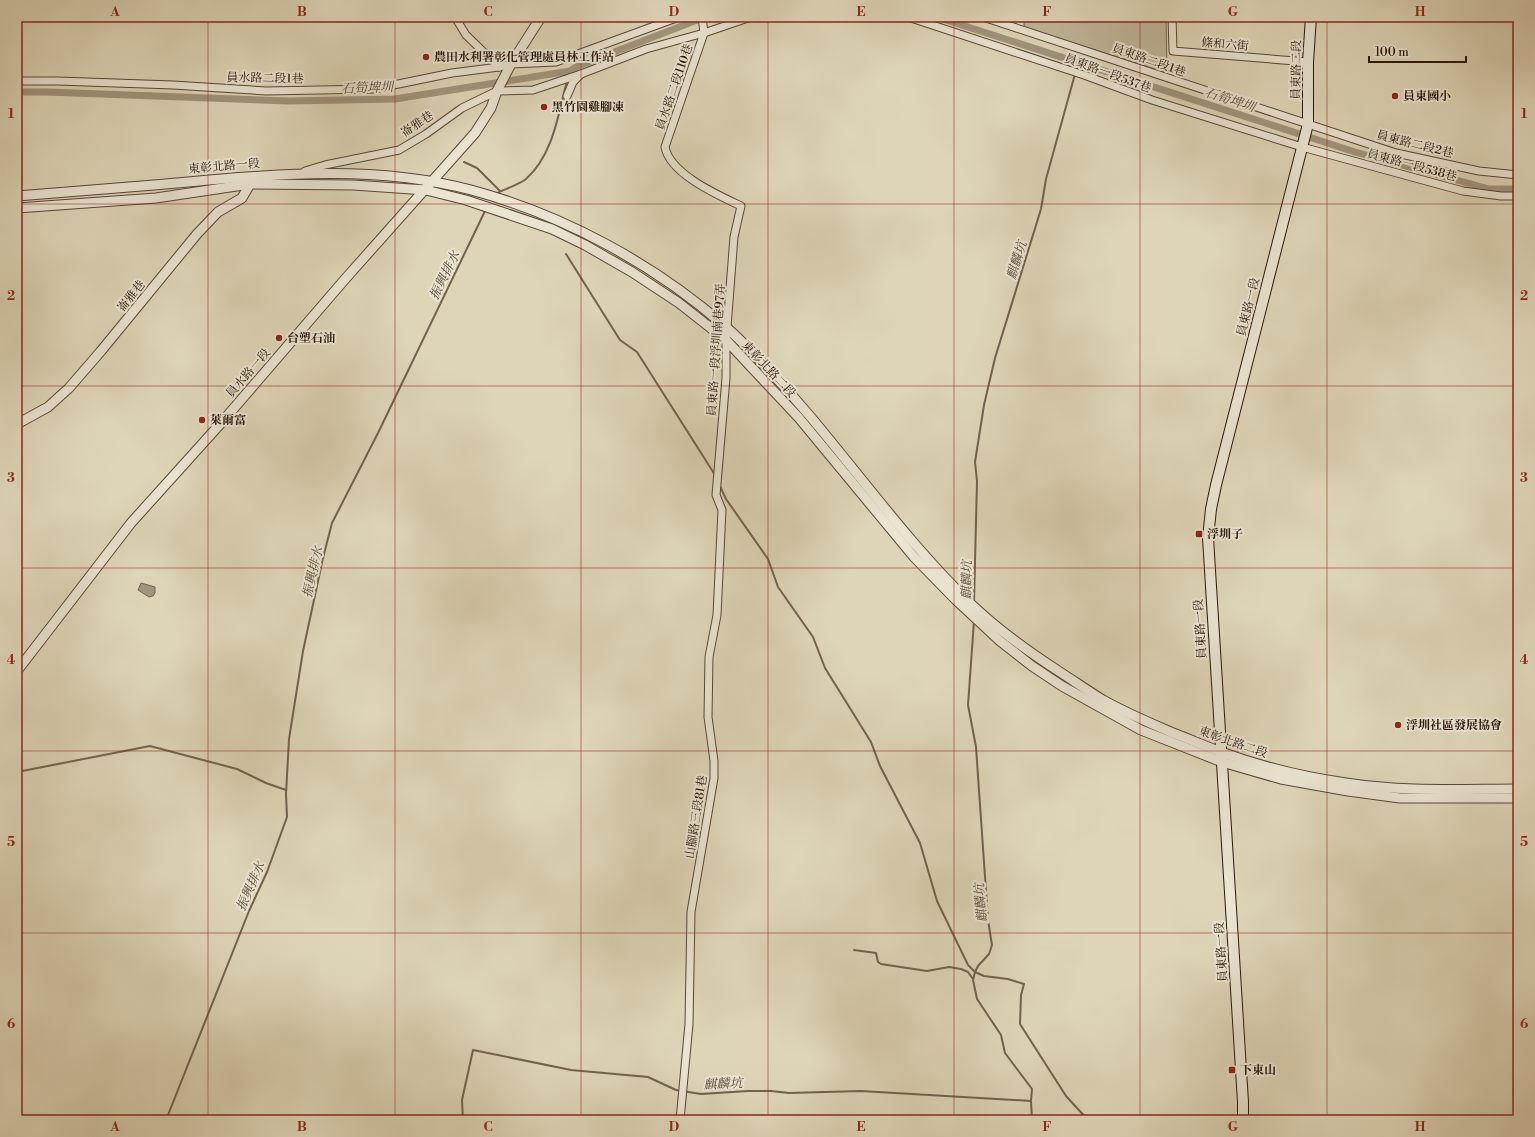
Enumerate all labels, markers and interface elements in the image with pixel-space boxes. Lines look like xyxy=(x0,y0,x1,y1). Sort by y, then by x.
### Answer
text: A xyxy=(109,4,120,20)
text: B xyxy=(297,4,307,20)
text: C xyxy=(483,4,493,20)
text: D xyxy=(669,4,679,20)
text: E xyxy=(856,4,866,20)
text: F xyxy=(1042,4,1052,20)
text: G xyxy=(1228,4,1239,20)
text: H xyxy=(1415,4,1426,20)
street label: 條和六街 xyxy=(1200,35,1251,54)
scale bar xyxy=(1369,38,1466,64)
street label: 員東路二段 xyxy=(1288,40,1305,100)
street label: 員東路二段1巷 xyxy=(1110,41,1188,80)
street label: 員水路二段110巷 xyxy=(653,42,696,132)
text: 100 m xyxy=(1375,45,1409,60)
place label: 農田水利署彰化管理處員林工作站 xyxy=(434,50,614,65)
street label: 員東路一段537巷 xyxy=(1062,51,1153,96)
marker: 農田水利署彰化管理處員林工作站 xyxy=(421,52,431,62)
street label: 員水路二段1巷 xyxy=(226,70,304,87)
water label: 石筍埤圳 xyxy=(341,79,395,97)
water label: 石筍埤圳 xyxy=(1202,84,1259,116)
place label: 員東國小 xyxy=(1403,89,1451,104)
marker: 員東國小 xyxy=(1390,91,1400,101)
place label: 黑竹園雞腳凍 xyxy=(552,100,624,115)
marker: 黑竹園雞腳凍 xyxy=(539,102,549,112)
text: 1 xyxy=(8,106,15,122)
text: 1 xyxy=(1521,106,1528,122)
street label: 崙雅巷 xyxy=(398,108,436,141)
street label: 員東路二段2巷 xyxy=(1375,128,1455,161)
street label: 員東路一段538巷 xyxy=(1365,146,1459,185)
street label: 東彰北路一段 xyxy=(188,156,261,177)
water label: 麒麟坑 xyxy=(1004,237,1031,281)
water label: 振興排水 xyxy=(426,247,464,302)
street label: 員東路一段 xyxy=(1234,276,1263,338)
street label: 崙雅巷 xyxy=(114,278,149,315)
street label: 員東路一段浮圳南巷97弄 xyxy=(704,283,729,417)
text: 2 xyxy=(7,288,15,304)
text: 2 xyxy=(1520,288,1528,304)
place label: 台塑石油 xyxy=(287,331,335,346)
marker: 台塑石油 xyxy=(274,333,284,343)
street label: 東彰北路二段 xyxy=(739,338,799,401)
street label: 員水路一段 xyxy=(223,346,274,401)
place label: 萊爾富 xyxy=(210,413,246,428)
marker: 萊爾富 xyxy=(197,415,207,425)
text: 3 xyxy=(7,470,15,486)
text: 3 xyxy=(1520,470,1528,486)
place label: 浮圳子 xyxy=(1207,527,1243,542)
marker: 浮圳子 xyxy=(1194,529,1204,539)
water label: 振興排水 xyxy=(299,543,327,599)
water label: 麒麟坑 xyxy=(959,558,975,600)
street label: 員東路一段 xyxy=(1191,599,1210,659)
text: 4 xyxy=(7,652,16,668)
text: 4 xyxy=(1520,652,1529,668)
place label: 浮圳社區發展協會 xyxy=(1406,718,1502,733)
marker: 浮圳社區發展協會 xyxy=(1393,720,1403,730)
street label: 東彰北路二段 xyxy=(1196,724,1269,761)
street label: 山腳路三段81巷 xyxy=(682,774,710,860)
text: 5 xyxy=(7,834,15,850)
text: 5 xyxy=(1520,834,1528,850)
water label: 振興排水 xyxy=(233,858,270,913)
water label: 麒麟坑 xyxy=(971,881,991,923)
street label: 員東路一段 xyxy=(1212,922,1231,982)
text: 6 xyxy=(7,1016,15,1032)
text: 6 xyxy=(1520,1016,1528,1032)
place label: 下東山 xyxy=(1240,1063,1276,1078)
marker: 下東山 xyxy=(1227,1065,1237,1075)
water label: 麒麟坑 xyxy=(703,1075,745,1093)
text: A xyxy=(109,1119,120,1135)
text: B xyxy=(297,1119,307,1135)
text: C xyxy=(483,1119,493,1135)
text: D xyxy=(669,1119,679,1135)
text: E xyxy=(856,1119,866,1135)
text: F xyxy=(1042,1119,1052,1135)
text: G xyxy=(1228,1119,1239,1135)
text: H xyxy=(1415,1119,1426,1135)

